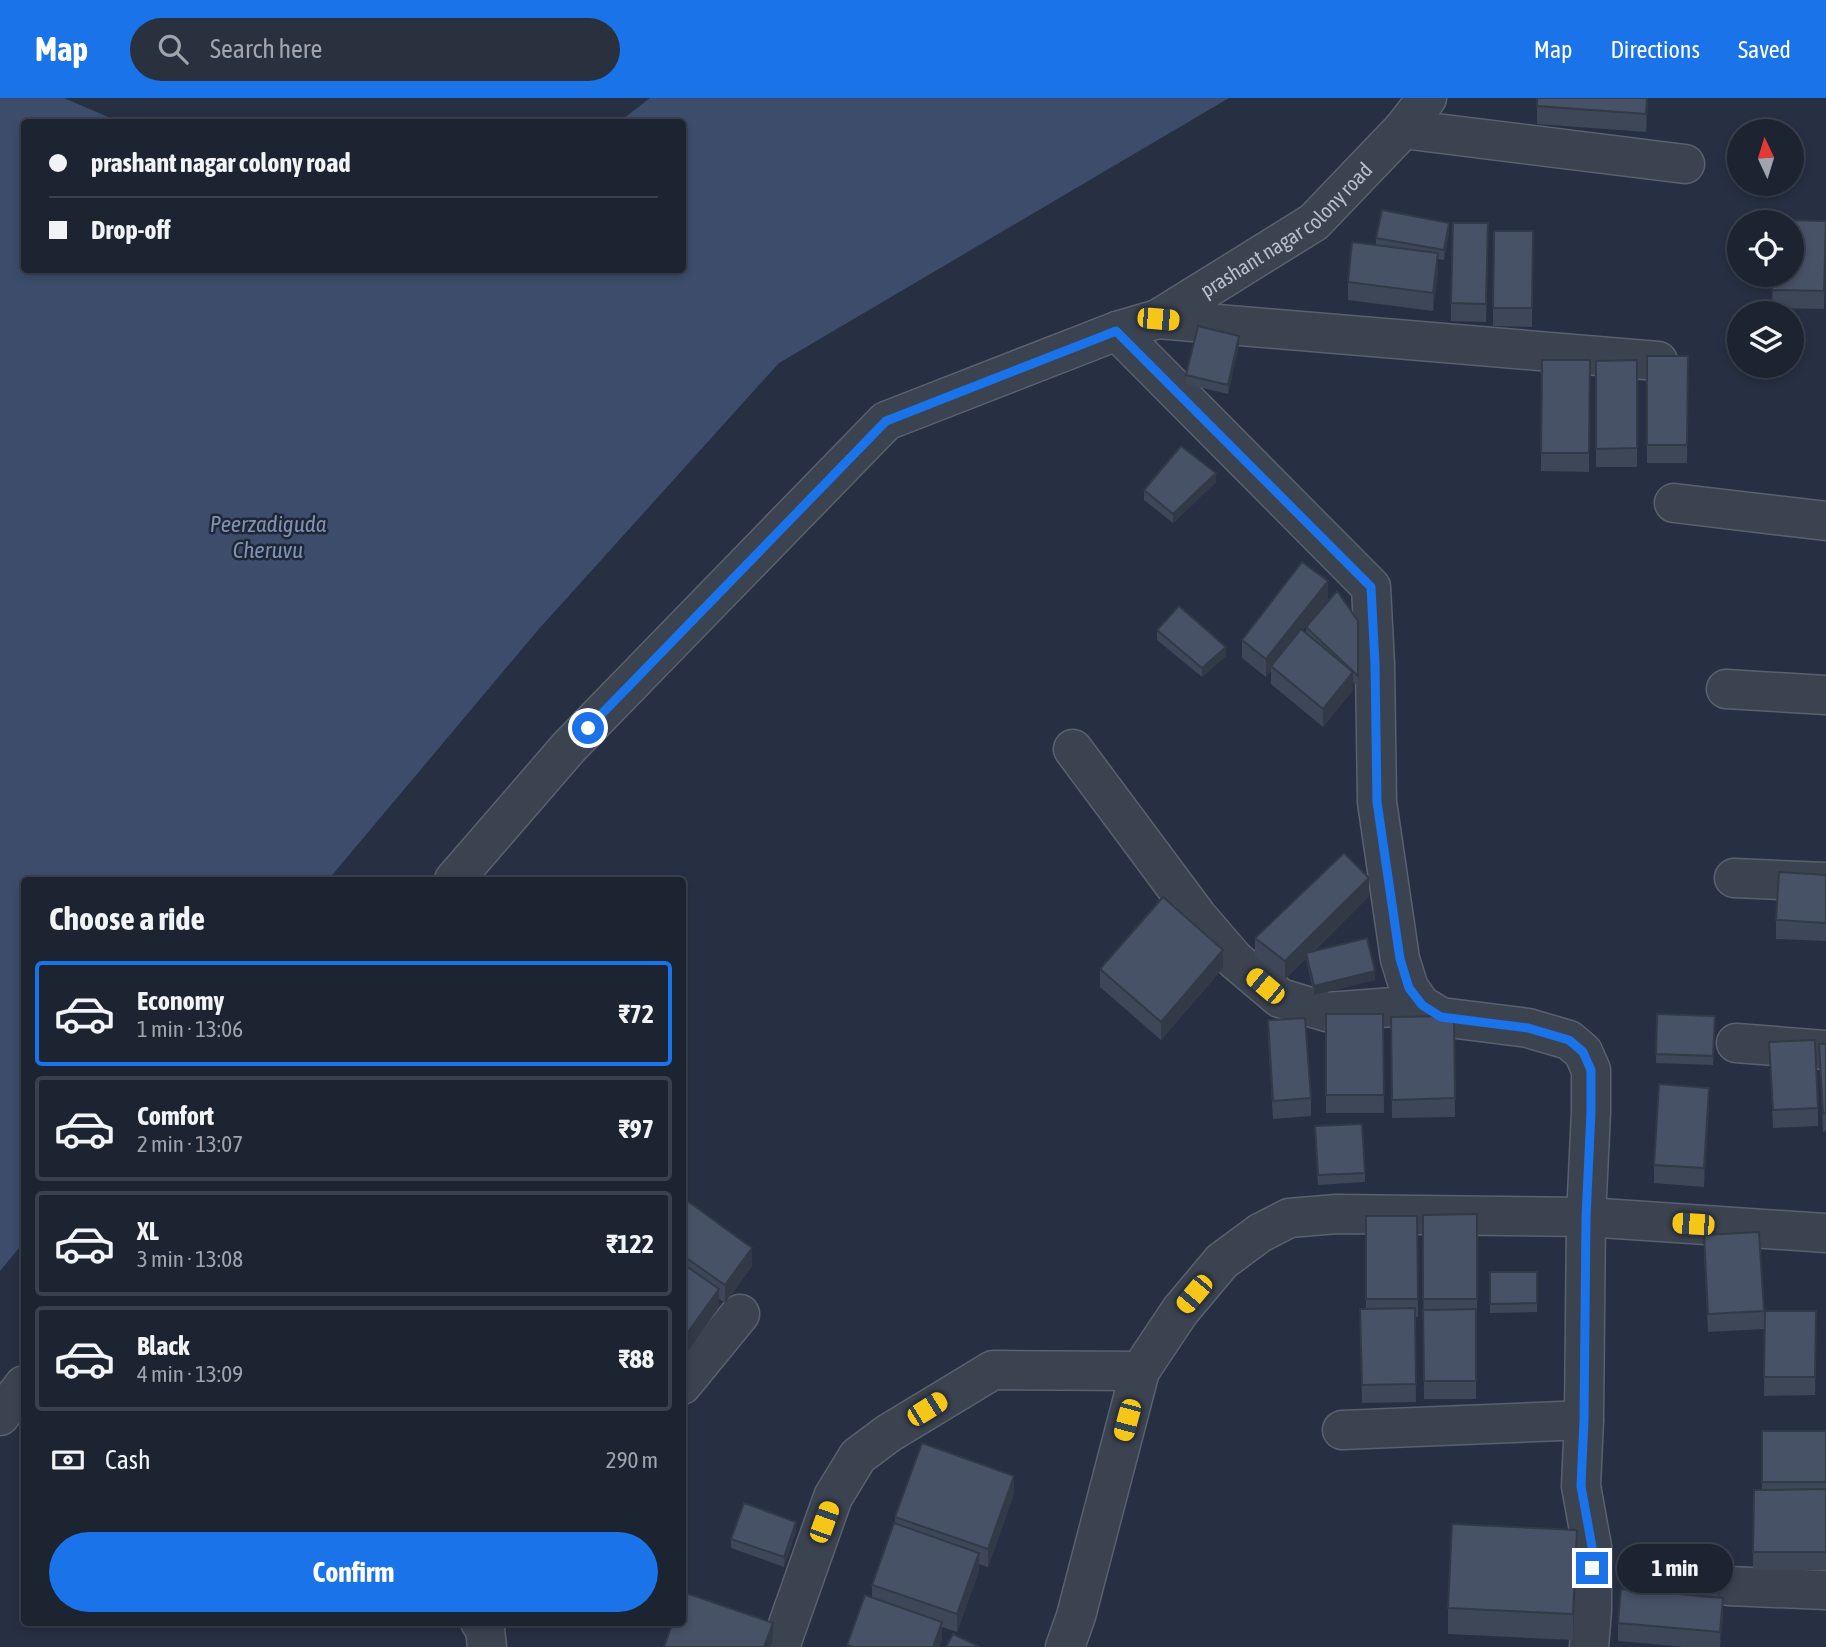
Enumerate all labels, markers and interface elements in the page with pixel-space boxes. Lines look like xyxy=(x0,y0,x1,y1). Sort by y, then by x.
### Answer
search box xyxy=(130,18,620,81)
text: Map xyxy=(35,30,88,68)
icon: search xyxy=(154,30,192,68)
text: Search here xyxy=(210,34,322,64)
text: Map xyxy=(1534,36,1572,63)
text: Directions xyxy=(1610,36,1700,63)
text: Saved xyxy=(1738,36,1791,63)
north arrow xyxy=(1727,119,1804,196)
map controls xyxy=(1727,119,1804,378)
text: prashant nagar colony road xyxy=(91,148,351,178)
street label: prashant nagar colony road xyxy=(1196,157,1377,302)
button: locate xyxy=(1727,210,1804,287)
text: Drop-off xyxy=(91,215,171,245)
button: layers xyxy=(1727,301,1804,378)
car xyxy=(1137,307,1180,331)
water label: Peerzadiguda Cheruvu xyxy=(210,511,327,563)
route start xyxy=(572,712,604,744)
text: Choose a ride xyxy=(49,900,205,937)
car xyxy=(1243,964,1288,1008)
icon: car xyxy=(53,982,116,1045)
text: Economy xyxy=(137,986,224,1016)
text: ₹72 xyxy=(618,999,654,1029)
text: 1 min · 13:06 xyxy=(137,1016,243,1042)
icon: car xyxy=(53,1097,116,1160)
text: Comfort xyxy=(137,1101,214,1131)
text: ₹97 xyxy=(618,1114,654,1144)
text: 2 min · 13:07 xyxy=(137,1131,243,1157)
icon: car xyxy=(53,1212,116,1275)
car xyxy=(1672,1212,1715,1236)
text: XL xyxy=(137,1216,159,1246)
text: ₹122 xyxy=(606,1229,654,1259)
text: 3 min · 13:08 xyxy=(137,1246,243,1272)
car xyxy=(1173,1271,1216,1317)
icon: car xyxy=(53,1327,116,1390)
text: Black xyxy=(137,1331,189,1361)
text: ₹88 xyxy=(618,1344,654,1374)
text: 4 min · 13:09 xyxy=(137,1361,243,1387)
car xyxy=(904,1389,951,1429)
car xyxy=(1112,1397,1143,1443)
icon: cash xyxy=(49,1441,87,1479)
text: Cash xyxy=(105,1445,151,1475)
text: 290 m xyxy=(606,1447,658,1473)
car xyxy=(807,1499,842,1545)
button: Confirm xyxy=(49,1532,658,1612)
callout: 1 min xyxy=(1616,1544,1732,1592)
route end xyxy=(1576,1552,1608,1584)
text: 1 min xyxy=(1652,1555,1698,1581)

